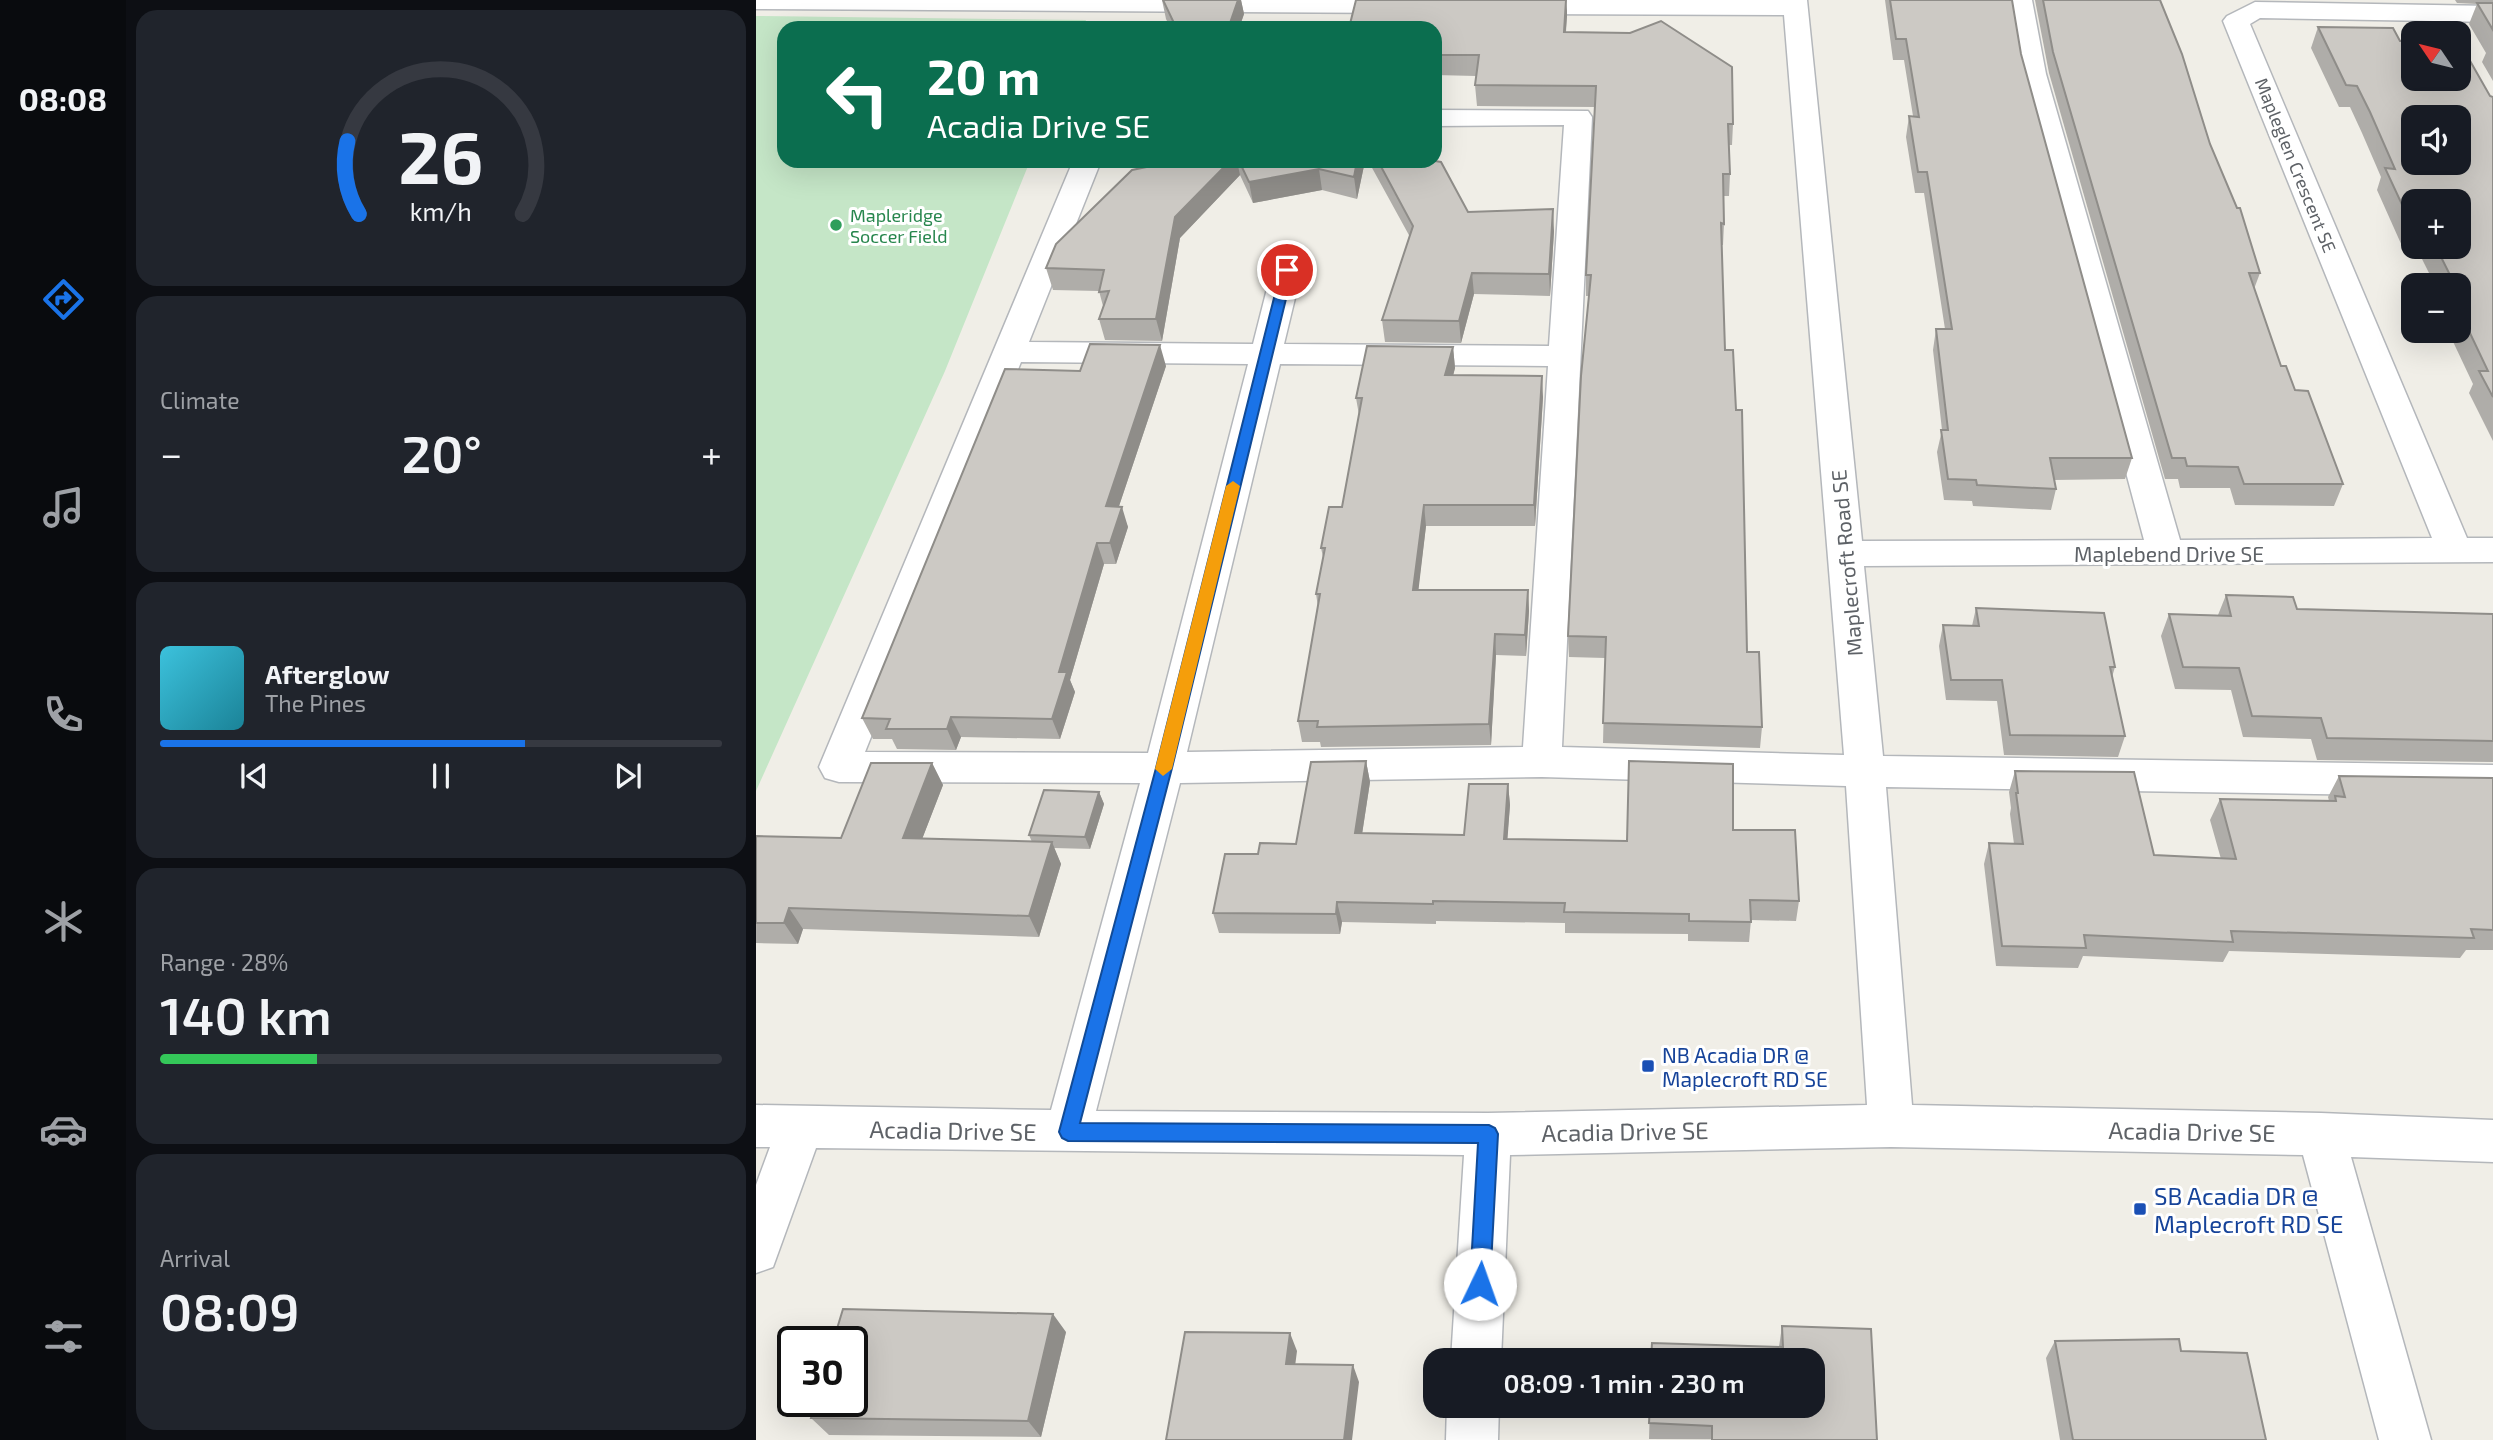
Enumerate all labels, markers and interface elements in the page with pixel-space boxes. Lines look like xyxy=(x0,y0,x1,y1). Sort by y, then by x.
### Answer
north arrow xyxy=(2401,21,2471,91)
map controls xyxy=(2401,21,2471,343)
text: 20 m xyxy=(927,46,1040,105)
icon: left xyxy=(812,49,903,140)
street label: Mapleglen Crescent SE xyxy=(2251,74,2341,256)
text: 08:08 xyxy=(19,79,107,117)
button: sound xyxy=(2401,105,2471,175)
text: Acadia Drive SE xyxy=(927,106,1150,144)
text: 26 xyxy=(398,111,484,199)
button: + xyxy=(2401,189,2471,259)
text: km/h xyxy=(410,196,472,226)
place label: Mapleridge Soccer Field xyxy=(850,204,948,247)
marker: Mapleridge Soccer Field xyxy=(828,217,844,233)
pin xyxy=(1257,240,1317,300)
icon: arrive xyxy=(1268,251,1306,289)
button: − xyxy=(2401,273,2471,343)
icon: directions xyxy=(39,275,88,324)
text: Climate xyxy=(160,386,240,414)
text: 20° xyxy=(401,421,482,483)
text: − xyxy=(160,430,182,476)
text: + xyxy=(701,430,722,476)
street label: Maplecroft Road SE xyxy=(1825,469,1867,657)
icon: music xyxy=(39,483,88,532)
street label: Maplebend Drive SE xyxy=(2074,541,2264,566)
text: Afterglow xyxy=(265,658,390,689)
text: The Pines xyxy=(265,689,366,717)
icon: phone xyxy=(39,690,88,739)
icon: previous xyxy=(235,757,273,795)
icon: pause xyxy=(422,757,460,795)
icon: next xyxy=(609,757,647,795)
icon: climate xyxy=(39,897,88,946)
text: Range · 28% xyxy=(160,948,288,976)
text: 140 km xyxy=(160,983,332,1045)
place label: NB Acadia DR @ Maplecroft RD SE xyxy=(1662,1042,1828,1091)
marker: NB Acadia DR @ Maplecroft RD SE xyxy=(1640,1058,1656,1074)
icon: car xyxy=(39,1105,88,1154)
street label: Acadia Drive SE xyxy=(869,1114,1037,1146)
street label: Acadia Drive SE xyxy=(1541,1115,1709,1147)
street label: Acadia Drive SE xyxy=(2108,1115,2276,1147)
place label: SB Acadia DR @ Maplecroft RD SE xyxy=(2154,1181,2343,1238)
marker: SB Acadia DR @ Maplecroft RD SE xyxy=(2132,1201,2148,1217)
text: Arrival xyxy=(160,1244,230,1272)
position arrow xyxy=(1443,1247,1517,1321)
text: 08:09 xyxy=(160,1279,300,1341)
icon: filters xyxy=(39,1312,88,1361)
speed limit sign: 30 xyxy=(777,1326,868,1417)
text: 08:09 · 1 min · 230 m xyxy=(1503,1367,1745,1398)

